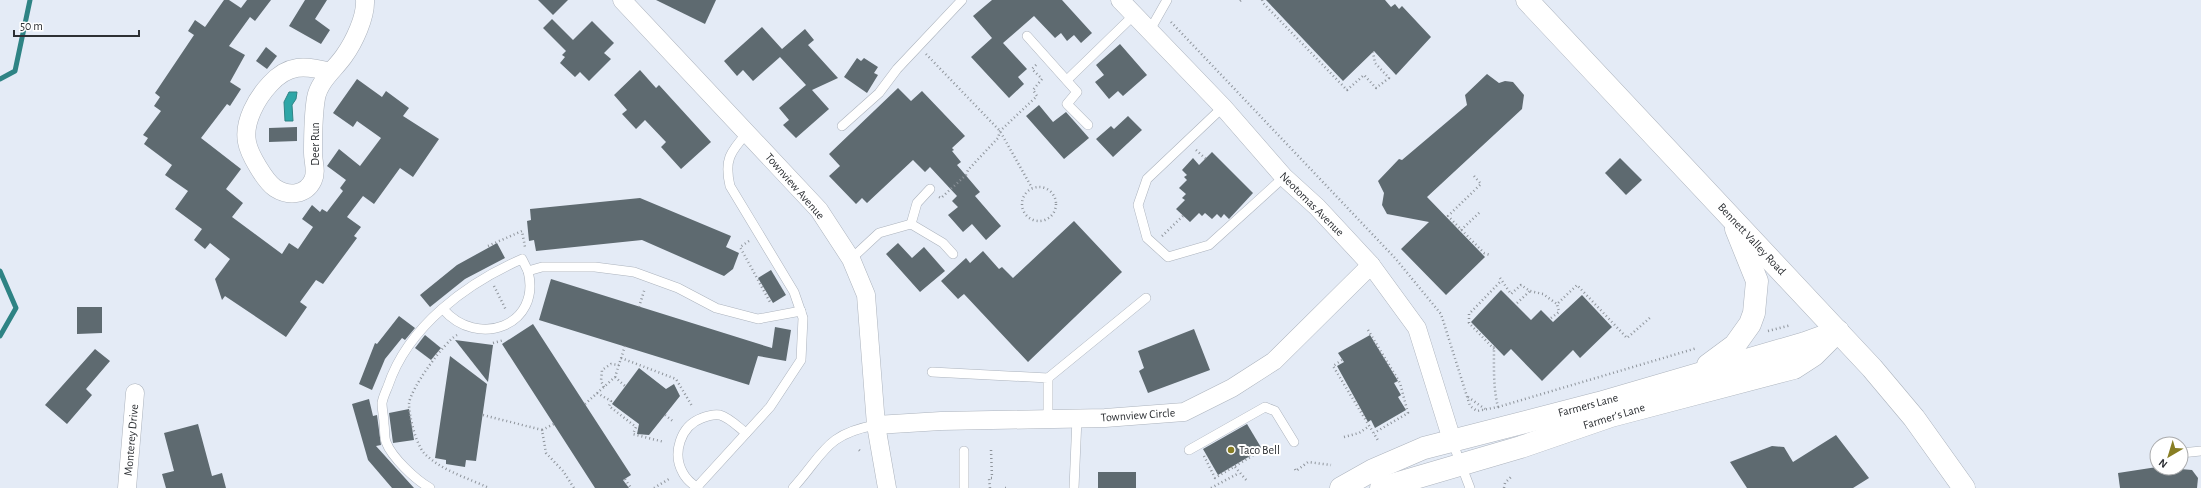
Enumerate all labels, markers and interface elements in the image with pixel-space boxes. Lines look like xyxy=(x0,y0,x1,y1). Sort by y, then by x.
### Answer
scale bar xyxy=(14,12,139,38)
text: 50 m xyxy=(20,20,43,32)
street label: Deer Run xyxy=(309,122,321,166)
street label: Townview Avenue xyxy=(763,151,827,221)
street label: Neotomas Avenue xyxy=(1278,170,1346,238)
street label: Bennett Valley Road xyxy=(1715,201,1788,278)
street label: Farmers Lane xyxy=(1557,391,1619,419)
street label: Farmer's Lane xyxy=(1582,401,1646,431)
street label: Monterey Drive xyxy=(122,404,141,476)
street label: Townview Circle xyxy=(1100,406,1176,424)
north arrow xyxy=(2149,436,2189,476)
place label: Taco Bell xyxy=(1239,444,1280,456)
marker: Taco Bell xyxy=(1226,445,1236,455)
text: N xyxy=(2157,457,2170,470)

